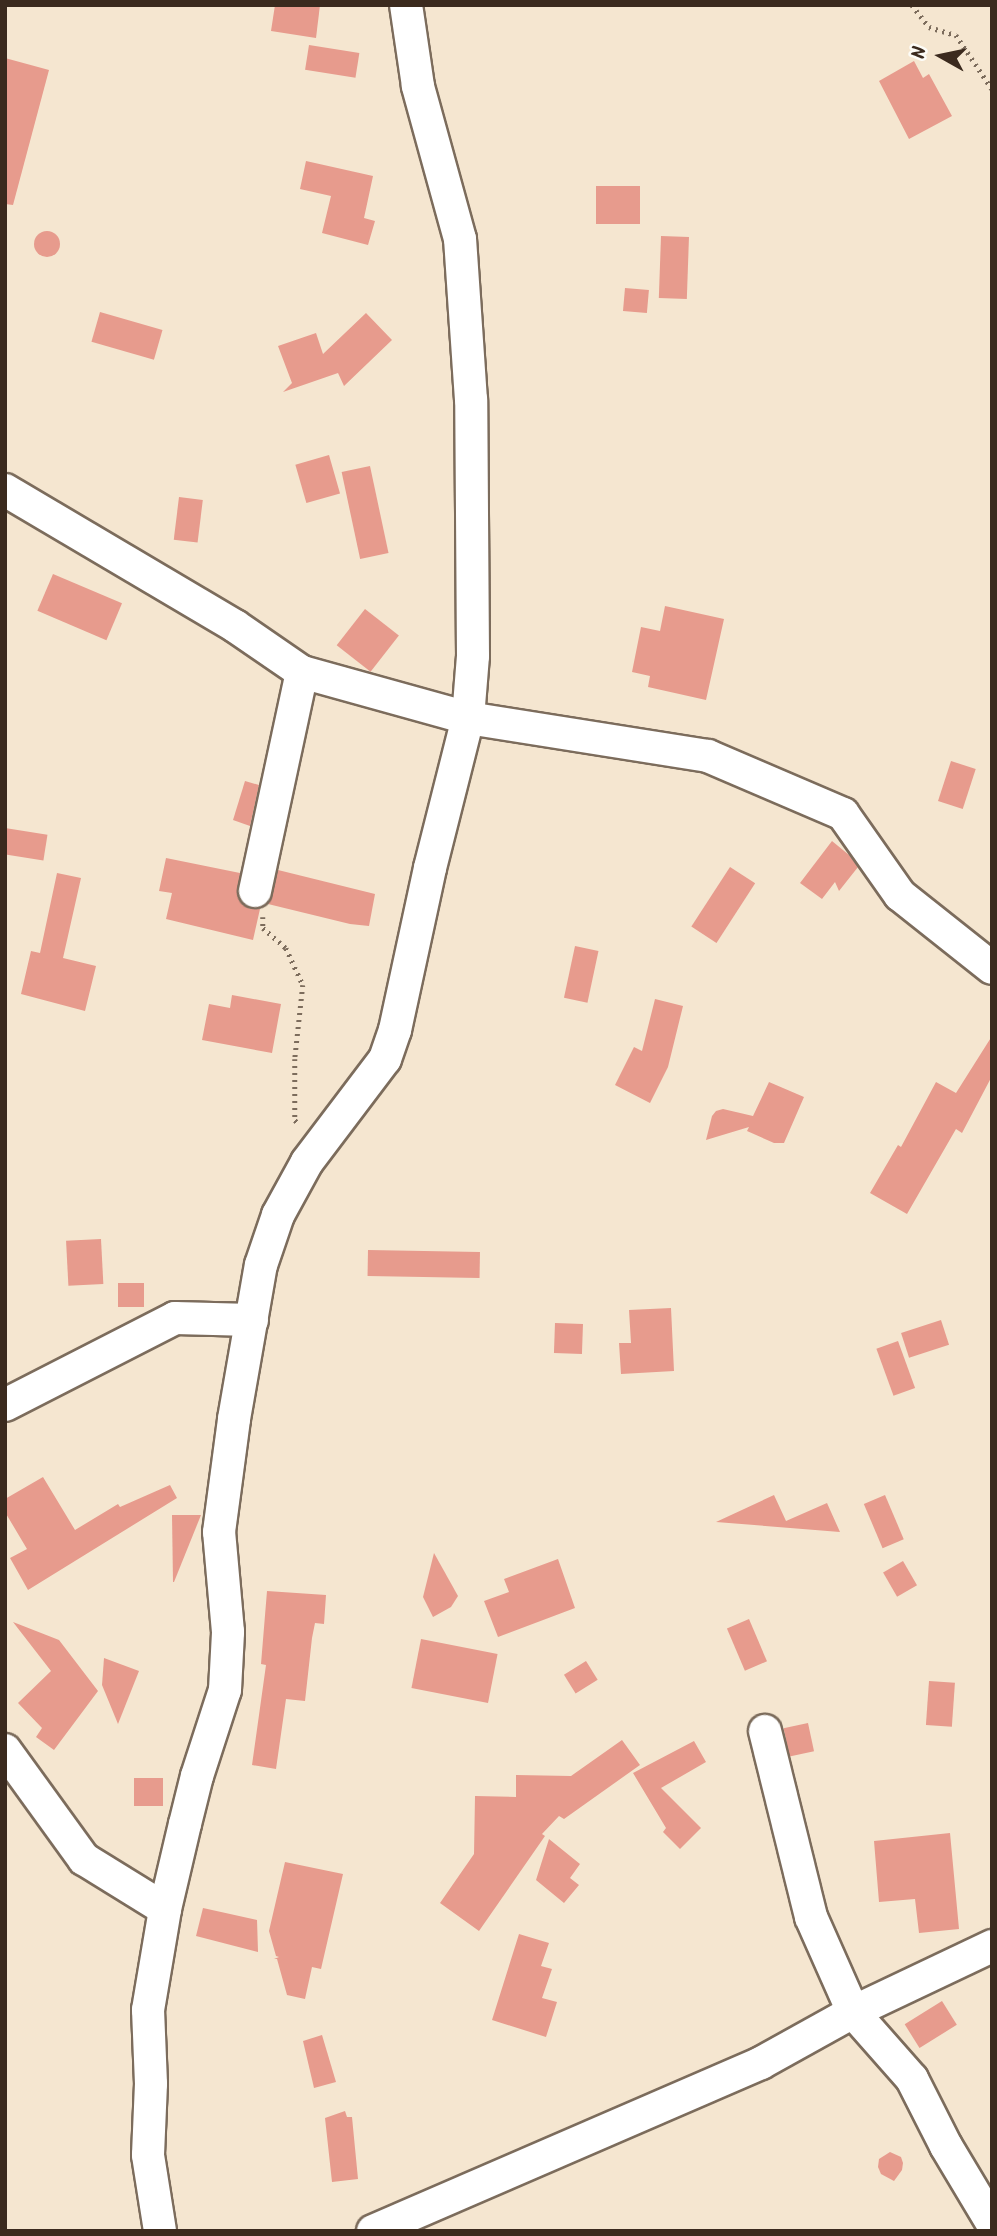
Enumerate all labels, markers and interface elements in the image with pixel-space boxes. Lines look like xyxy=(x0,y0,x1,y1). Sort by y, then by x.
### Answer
north arrow xyxy=(906,21,976,91)
text: N xyxy=(905,44,936,61)

